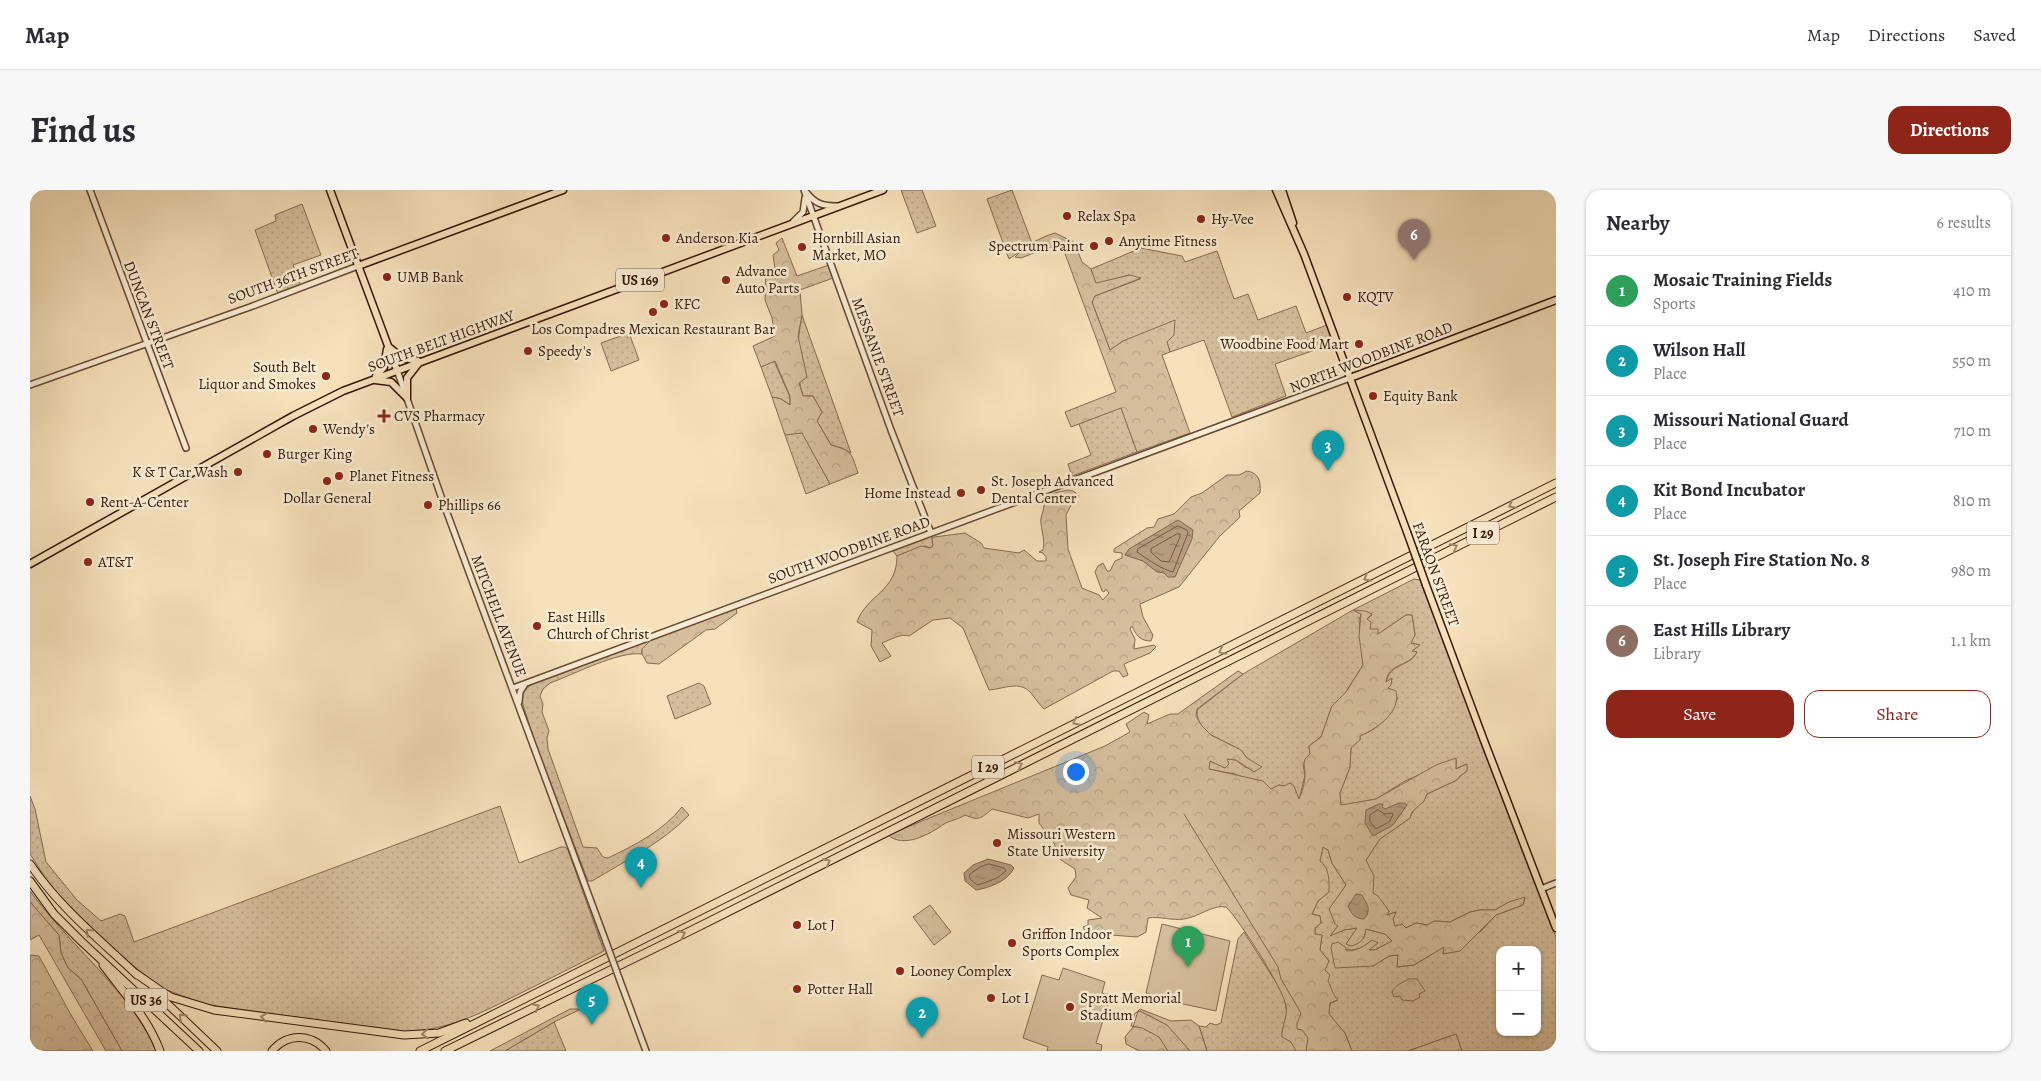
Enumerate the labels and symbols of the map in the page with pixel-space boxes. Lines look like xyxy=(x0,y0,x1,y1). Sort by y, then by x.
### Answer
place label: Relax Spa xyxy=(1077,206,1136,226)
place label: Hy-Vee xyxy=(1211,209,1254,229)
marker: Relax Spa xyxy=(1061,210,1073,222)
marker: Hy-Vee xyxy=(1195,213,1207,225)
pin: 6 xyxy=(1398,219,1430,260)
place label: Anderson Kia xyxy=(675,228,759,248)
place label: Hornbill Asian Market, MO xyxy=(812,228,901,265)
place label: Anytime Fitness xyxy=(1118,231,1217,251)
marker: Anderson Kia xyxy=(660,232,672,244)
marker: Anytime Fitness xyxy=(1103,235,1115,247)
place label: Spectrum Paint xyxy=(988,236,1084,256)
marker: Spectrum Paint xyxy=(1088,240,1100,252)
marker: Hornbill Asian Market, MO xyxy=(796,241,808,253)
street label: SOUTH 36TH STREET xyxy=(225,243,362,309)
street label: DUNCAN STREET xyxy=(119,258,179,373)
place label: Advance Auto Parts xyxy=(735,261,800,298)
place label: UMB Bank xyxy=(397,267,464,287)
road number: US 169 xyxy=(616,268,664,292)
marker: UMB Bank xyxy=(381,271,393,283)
marker: Advance Auto Parts xyxy=(720,274,732,286)
place label: KQTV xyxy=(1357,287,1395,307)
marker: KQTV xyxy=(1341,291,1353,303)
place label: KFC xyxy=(674,294,700,314)
street label: MESSANIE STREET xyxy=(847,295,909,420)
marker: KFC xyxy=(658,298,670,310)
street label: SOUTH BELT HIGHWAY xyxy=(365,305,518,377)
marker: Los Compadres Mexican Restaurant Bar xyxy=(647,306,659,318)
street label: NORTH WOODBINE ROAD xyxy=(1287,317,1455,397)
place label: Los Compadres Mexican Restaurant Bar xyxy=(531,319,775,339)
place label: Woodbine Food Mart xyxy=(1219,334,1349,354)
marker: Woodbine Food Mart xyxy=(1353,338,1365,350)
place label: Speedy's xyxy=(538,341,592,361)
marker: Speedy's xyxy=(522,345,534,357)
place label: South Belt Liquor and Smokes xyxy=(198,357,316,394)
marker: South Belt Liquor and Smokes xyxy=(320,370,332,382)
place label: Equity Bank xyxy=(1383,386,1458,406)
marker: Equity Bank xyxy=(1367,390,1379,402)
place label: CVS Pharmacy xyxy=(394,406,485,426)
marker: CVS Pharmacy xyxy=(378,410,390,422)
place label: Wendy's xyxy=(322,419,375,439)
marker: Wendy's xyxy=(307,423,319,435)
pin: 3 xyxy=(1312,430,1344,471)
place label: Burger King xyxy=(277,444,353,464)
marker: Burger King xyxy=(261,448,273,460)
place label: K & T Car Wash xyxy=(132,462,228,482)
marker: K & T Car Wash xyxy=(232,466,244,478)
place label: Planet Fitness xyxy=(349,466,434,486)
marker: Planet Fitness xyxy=(333,470,345,482)
place label: St. Joseph Advanced Dental Center xyxy=(991,471,1115,508)
marker: Dollar General xyxy=(321,475,333,487)
place label: Home Instead xyxy=(864,483,952,503)
marker: St. Joseph Advanced Dental Center xyxy=(975,484,987,496)
marker: Home Instead xyxy=(955,487,967,499)
place label: Dollar General xyxy=(283,488,372,508)
place label: Rent-A-Center xyxy=(100,492,189,512)
place label: Phillips 66 xyxy=(438,495,501,515)
marker: Rent-A-Center xyxy=(84,496,96,508)
marker: Phillips 66 xyxy=(422,499,434,511)
one-way arrow xyxy=(1509,499,1518,509)
street label: SOUTH WOODBINE ROAD xyxy=(765,511,933,589)
street label: FARAON STREET xyxy=(1408,519,1464,630)
road number: I 29 xyxy=(1467,522,1499,544)
one-way arrow xyxy=(1449,543,1458,553)
place label: AT&T xyxy=(97,552,134,572)
street label: MITCHELL AVENUE xyxy=(466,552,532,680)
marker: AT&T xyxy=(82,556,94,568)
one-way arrow xyxy=(1364,572,1373,582)
place label: East Hills Church of Christ xyxy=(547,607,649,644)
marker: East Hills Church of Christ xyxy=(531,620,543,632)
one-way arrow xyxy=(1218,645,1227,655)
one-way arrow xyxy=(1072,716,1081,727)
road number: I 29 xyxy=(972,756,1004,778)
your location xyxy=(1063,759,1089,785)
one-way arrow xyxy=(1014,761,1023,771)
place label: Missouri Western State University xyxy=(1007,824,1116,861)
marker: Missouri Western State University xyxy=(991,837,1003,849)
pin: 4 xyxy=(625,847,657,888)
one-way arrow xyxy=(822,858,831,868)
place label: Lot J xyxy=(807,915,835,935)
marker: Lot J xyxy=(791,919,803,931)
place label: Griffon Indoor Sports Complex xyxy=(1022,924,1119,961)
pin: 1 xyxy=(1172,926,1204,967)
one-way arrow xyxy=(86,929,95,938)
one-way arrow xyxy=(677,930,686,941)
marker: Griffon Indoor Sports Complex xyxy=(1006,937,1018,949)
place label: Looney Complex xyxy=(910,961,1011,981)
marker: Looney Complex xyxy=(894,965,906,977)
place label: Potter Hall xyxy=(807,979,873,999)
marker: Potter Hall xyxy=(791,983,803,995)
pin: 5 xyxy=(576,984,608,1025)
road number: US 36 xyxy=(125,988,167,1012)
place label: Lot I xyxy=(1001,988,1029,1008)
place label: Spratt Memorial Stadium xyxy=(1080,988,1181,1025)
marker: Lot I xyxy=(985,992,997,1004)
pin: 2 xyxy=(906,997,938,1038)
marker: Spratt Memorial Stadium xyxy=(1064,1001,1076,1013)
one-way arrow xyxy=(531,1003,540,1013)
one-way arrow xyxy=(259,1012,267,1023)
one-way arrow xyxy=(178,1014,187,1023)
one-way arrow xyxy=(420,1028,428,1039)

